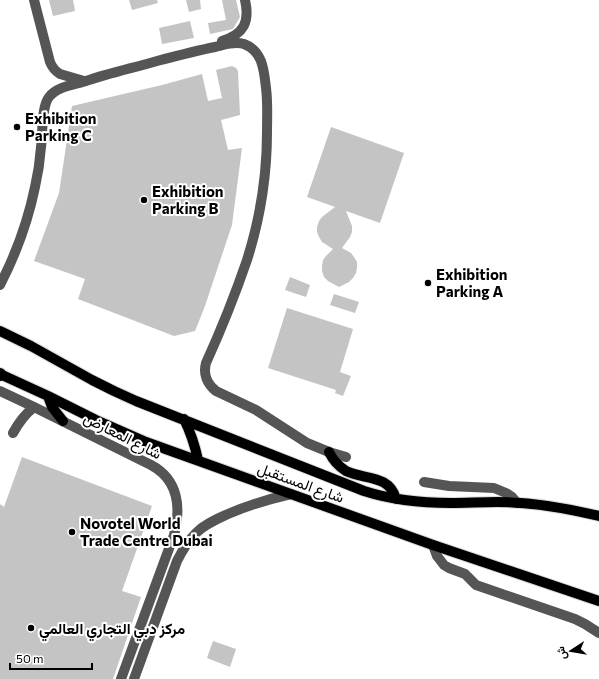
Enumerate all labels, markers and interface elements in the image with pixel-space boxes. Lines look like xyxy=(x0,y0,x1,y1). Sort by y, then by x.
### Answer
place label: Exhibition Parking C xyxy=(25,109,97,144)
marker: Exhibition Parking C xyxy=(12,122,22,132)
place label: Exhibition Parking B xyxy=(152,182,224,217)
marker: Exhibition Parking B xyxy=(139,195,149,205)
place label: Exhibition Parking A xyxy=(436,265,508,300)
marker: Exhibition Parking A xyxy=(423,278,433,288)
street label: شارع المعارض xyxy=(80,408,165,465)
street label: شارع المستقبل xyxy=(254,458,347,509)
place label: Novotel World Trade Centre Dubai xyxy=(80,514,213,549)
marker: Novotel World Trade Centre Dubai xyxy=(67,527,77,537)
place label: مركز دبي التجاري العالمي xyxy=(39,619,185,642)
marker: مركز دبي التجاري العالمي xyxy=(26,623,36,633)
north arrow xyxy=(551,631,591,671)
scale bar xyxy=(10,645,92,671)
text: ش xyxy=(553,645,569,661)
text: 50 m xyxy=(16,651,44,665)

